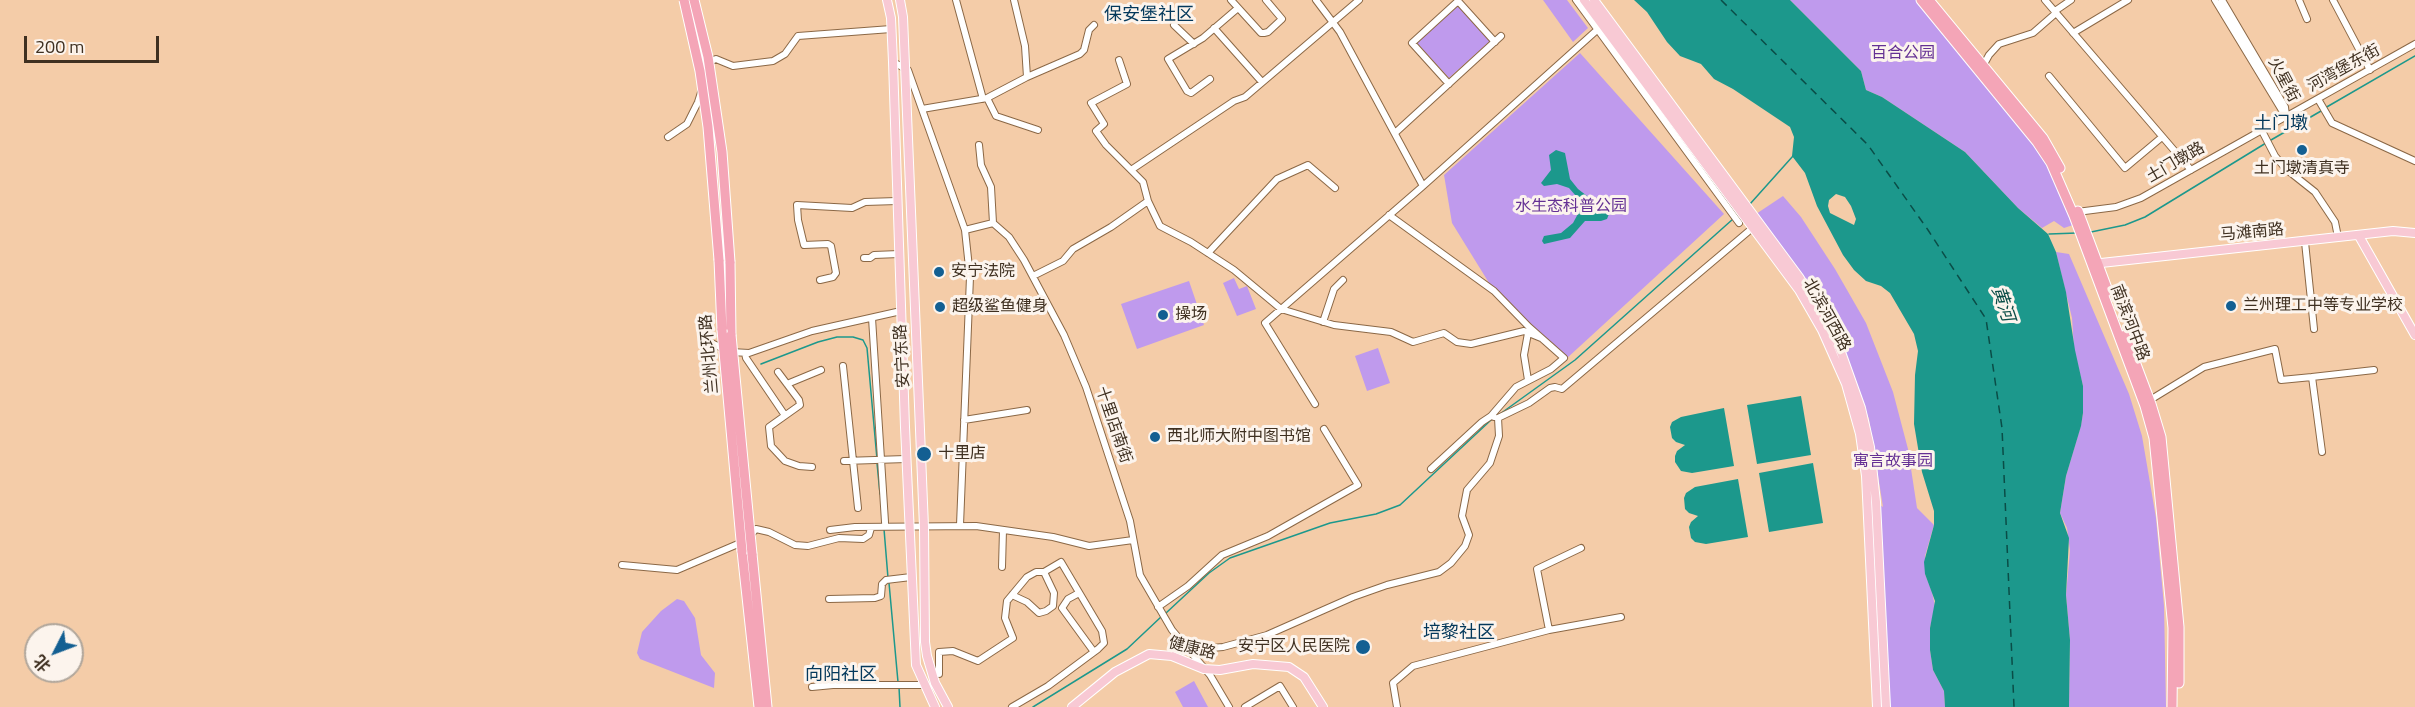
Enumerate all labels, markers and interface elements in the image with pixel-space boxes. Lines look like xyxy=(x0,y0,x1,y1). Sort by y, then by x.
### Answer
district label: 保安堡社区 xyxy=(1104,5,1194,27)
scale bar xyxy=(27,24,162,62)
text: 200 m xyxy=(35,33,84,60)
street label: 河湾堡东街 xyxy=(2304,41,2384,97)
park label: 百合公园 xyxy=(1871,44,1935,64)
street label: 火星街 xyxy=(2263,54,2303,106)
district label: 土门墩 xyxy=(2254,114,2308,136)
street label: 土门墩路 xyxy=(2143,139,2209,187)
marker: 土门墩清真寺 xyxy=(2295,143,2309,157)
place label: 土门墩清真寺 xyxy=(2254,159,2350,179)
park label: 水生态科普公园 xyxy=(1515,197,1627,217)
street label: 马滩南路 xyxy=(2219,221,2285,245)
place label: 安宁法院 xyxy=(951,262,1015,282)
marker: 安宁法院 xyxy=(932,265,946,279)
street label: 北滨河西路 xyxy=(1798,275,1854,355)
street label: 南滨河中路 xyxy=(2106,282,2152,364)
water label: 黄河 xyxy=(1986,283,2018,325)
place label: 兰州理工中等专业学校 xyxy=(2243,296,2403,316)
place label: 超级鲨鱼健身 xyxy=(952,297,1048,317)
marker: 兰州理工中等专业学校 xyxy=(2224,299,2238,313)
marker: 超级鲨鱼健身 xyxy=(933,300,947,314)
place label: 操场 xyxy=(1175,305,1207,325)
marker: 操场 xyxy=(1156,308,1170,322)
street label: 兰州北环路 xyxy=(697,313,723,395)
street label: 安宁东路 xyxy=(892,324,914,388)
street label: 十里店南街 xyxy=(1091,384,1135,466)
place label: 西北师大附中图书馆 xyxy=(1167,427,1311,447)
marker: 西北师大附中图书馆 xyxy=(1148,430,1162,444)
place label: 十里店 xyxy=(938,444,986,464)
marker: 十里店 xyxy=(915,445,933,463)
park label: 寓言故事园 xyxy=(1853,452,1933,472)
north arrow xyxy=(24,623,84,683)
district label: 培黎社区 xyxy=(1423,623,1495,645)
street label: 健康路 xyxy=(1166,634,1218,664)
place label: 安宁区人民医院 xyxy=(1238,637,1350,657)
marker: 安宁区人民医院 xyxy=(1354,638,1372,656)
text: 北 xyxy=(28,650,56,678)
district label: 向阳社区 xyxy=(805,665,877,687)

